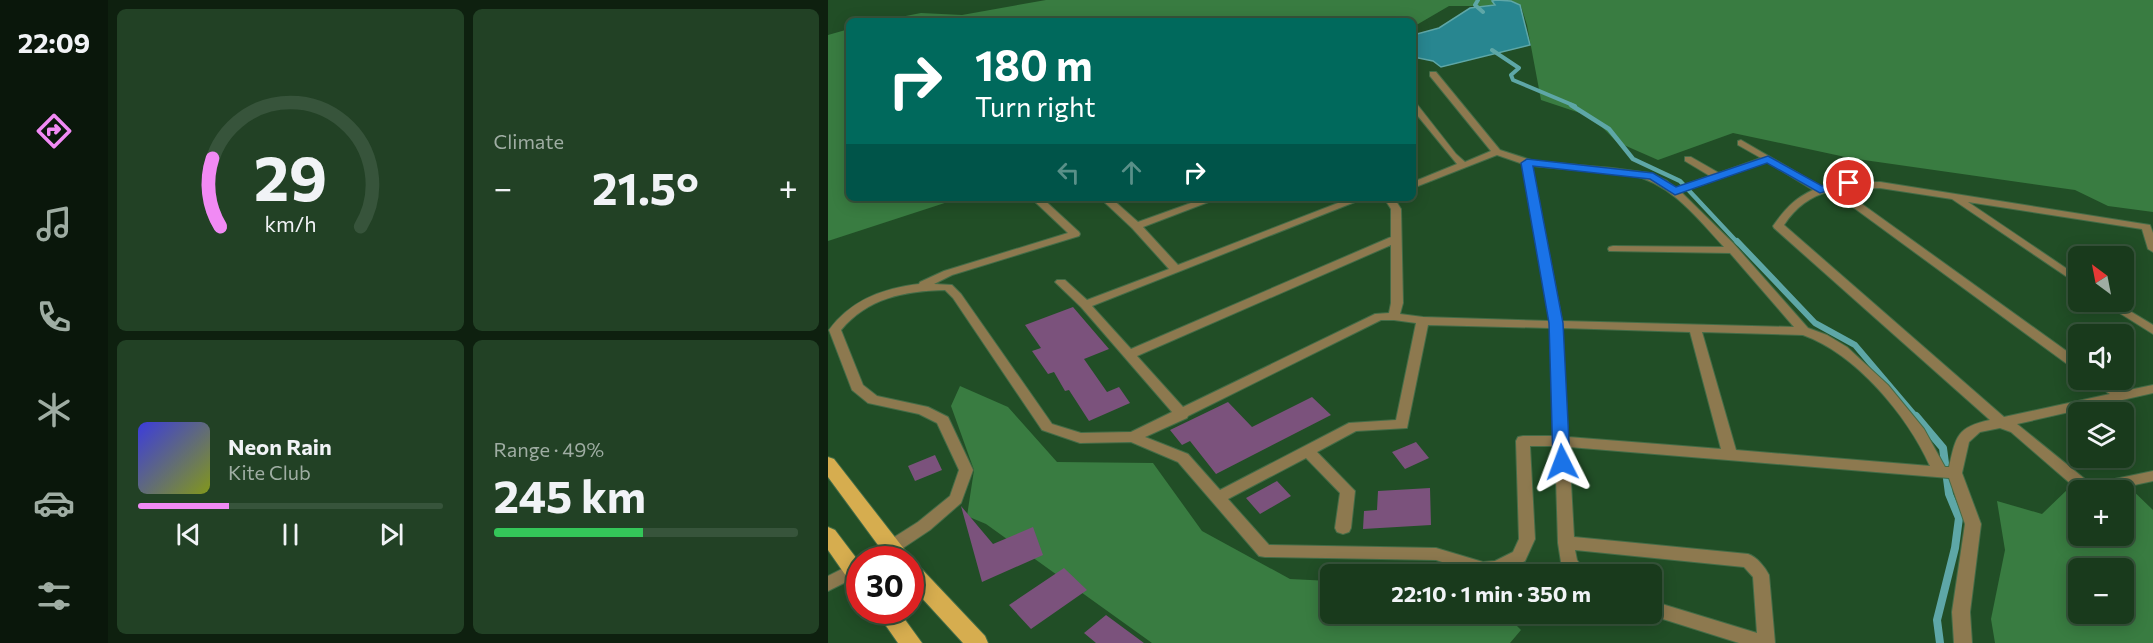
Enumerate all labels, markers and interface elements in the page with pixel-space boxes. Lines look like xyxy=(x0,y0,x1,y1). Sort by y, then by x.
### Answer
text: 22:09 xyxy=(18,26,90,59)
text: 180 m xyxy=(975,38,1093,90)
icon: right xyxy=(876,42,954,120)
text: Turn right xyxy=(975,90,1095,123)
icon: directions xyxy=(33,110,75,152)
text: Climate xyxy=(494,129,564,153)
text: 29 xyxy=(253,138,327,214)
icon: left xyxy=(1052,156,1085,189)
icon: ahead xyxy=(1115,156,1148,189)
icon: right xyxy=(1178,156,1211,189)
pin xyxy=(1823,157,1874,208)
text: 21.5° xyxy=(592,159,699,214)
text: − xyxy=(494,166,512,207)
text: + xyxy=(779,166,798,207)
icon: arrive xyxy=(1832,166,1865,199)
icon: music xyxy=(33,203,75,245)
text: km/h xyxy=(264,210,316,236)
north arrow xyxy=(2068,246,2134,312)
map controls xyxy=(2068,246,2134,624)
icon: phone xyxy=(33,296,75,338)
button: sound xyxy=(2068,324,2134,390)
icon: climate xyxy=(33,389,75,431)
button: layers xyxy=(2068,402,2134,468)
position arrow xyxy=(1530,430,1594,494)
text: Neon Rain xyxy=(228,433,332,460)
text: Range · 49% xyxy=(494,437,604,461)
text: Kite Club xyxy=(228,460,311,484)
text: 245 km xyxy=(494,467,646,522)
button: + xyxy=(2068,480,2134,546)
icon: car xyxy=(33,482,75,524)
icon: previous xyxy=(172,518,205,551)
icon: pause xyxy=(274,518,307,551)
icon: next xyxy=(375,518,408,551)
speed limit sign: 30 xyxy=(846,546,924,624)
button: − xyxy=(2068,558,2134,624)
icon: filters xyxy=(33,575,75,617)
text: 22:10 · 1 min · 350 m xyxy=(1391,580,1591,607)

